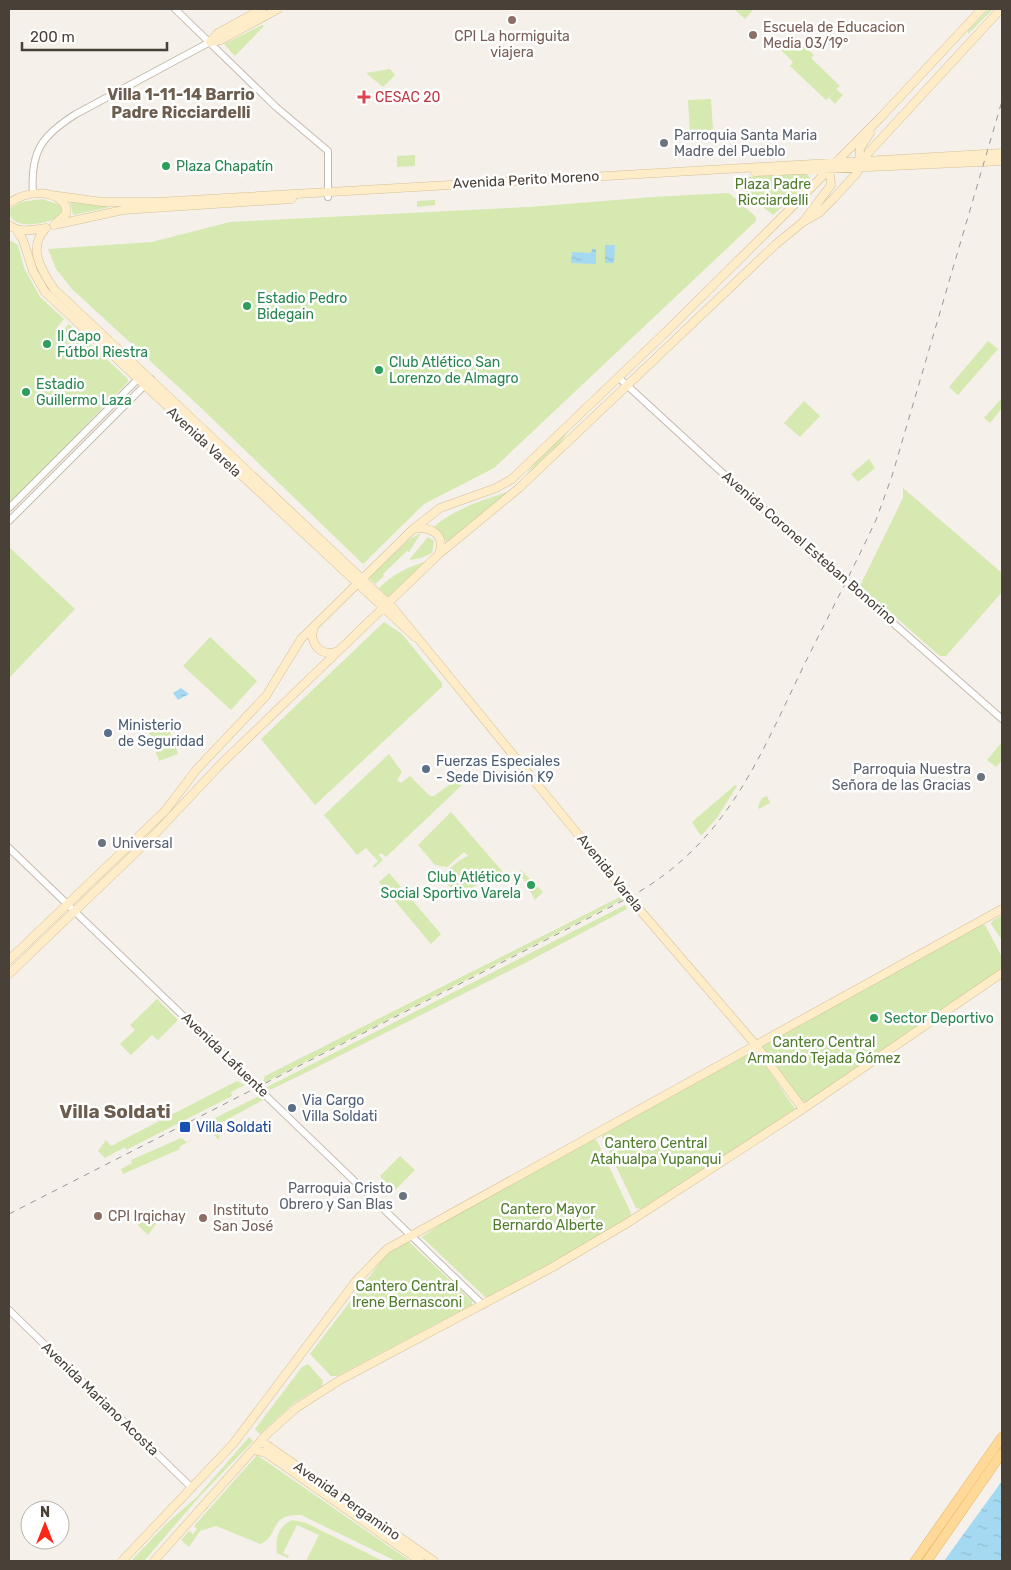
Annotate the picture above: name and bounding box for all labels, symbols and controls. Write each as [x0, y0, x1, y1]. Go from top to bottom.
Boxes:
marker: CPI La hormiguita viajera [506, 14, 518, 26]
place label: Escuela de Educacion Media 03/19° [763, 19, 905, 52]
scale bar [22, 20, 168, 52]
text: 200 m [30, 28, 75, 46]
place label: CPI La hormiguita viajera [454, 28, 570, 61]
marker: Escuela de Educacion Media 03/19° [747, 29, 759, 41]
district label: Villa 1-11-14 Barrio Padre Ricciardelli [107, 85, 255, 122]
place label: CESAC 20 [375, 89, 441, 106]
marker: CESAC 20 [357, 90, 371, 104]
place label: Parroquia Santa Maria Madre del Pueblo [674, 127, 817, 160]
marker: Parroquia Santa Maria Madre del Pueblo [658, 137, 670, 149]
place label: Plaza Chapatín [176, 158, 273, 175]
marker: Plaza Chapatín [160, 160, 172, 172]
street label: Avenida Perito Moreno [452, 168, 600, 192]
park label: Plaza Padre Ricciardelli [735, 176, 811, 209]
place label: Estadio Pedro Bidegain [257, 290, 347, 323]
marker: Estadio Pedro Bidegain [241, 300, 253, 312]
place label: Il Capo Fútbol Riestra [57, 328, 148, 361]
marker: Il Capo Fútbol Riestra [41, 338, 53, 350]
place label: Club Atlético San Lorenzo de Almagro [389, 354, 519, 387]
marker: Club Atlético San Lorenzo de Almagro [373, 364, 385, 376]
place label: Estadio Guillermo Laza [36, 376, 132, 409]
marker: Estadio Guillermo Laza [20, 386, 32, 398]
street label: Avenida Varela [163, 403, 245, 481]
street label: Avenida Coronel Esteban Bonorino [718, 468, 900, 628]
place label: Ministerio de Seguridad [118, 717, 204, 750]
marker: Ministerio de Seguridad [102, 727, 114, 739]
place label: Fuerzas Especiales - Sede División K9 [436, 753, 560, 786]
place label: Parroquia Nuestra Señora de las Gracias [832, 761, 971, 794]
marker: Fuerzas Especiales - Sede División K9 [420, 763, 432, 775]
marker: Parroquia Nuestra Señora de las Gracias [975, 771, 987, 783]
street label: Avenida Varela [573, 831, 647, 915]
place label: Universal [112, 835, 173, 852]
marker: Universal [96, 837, 108, 849]
place label: Club Atlético y Social Sportivo Varela [380, 869, 521, 902]
marker: Club Atlético y Social Sportivo Varela [525, 879, 537, 891]
street label: Avenida Lafuente [178, 1009, 272, 1101]
place label: Sector Deportivo [884, 1010, 994, 1027]
marker: Sector Deportivo [868, 1012, 880, 1024]
park label: Cantero Central Armando Tejada Gómez [747, 1034, 901, 1067]
place label: Via Cargo Villa Soldati [302, 1092, 377, 1125]
district label: Villa Soldati [59, 1100, 171, 1123]
marker: Via Cargo Villa Soldati [286, 1102, 298, 1114]
place label: Villa Soldati [196, 1119, 271, 1136]
marker: Villa Soldati [178, 1120, 192, 1134]
park label: Cantero Central Atahualpa Yupanqui [591, 1135, 721, 1168]
place label: Parroquia Cristo Obrero y San Blas [279, 1180, 393, 1213]
marker: Parroquia Cristo Obrero y San Blas [397, 1190, 409, 1202]
park label: Cantero Mayor Bernardo Alberte [493, 1201, 604, 1234]
place label: Instituto San José [213, 1202, 273, 1235]
place label: CPI Irqichay [108, 1208, 186, 1225]
marker: CPI Irqichay [92, 1210, 104, 1222]
marker: Instituto San José [197, 1212, 209, 1224]
park label: Cantero Central Irene Bernasconi [352, 1278, 462, 1311]
street label: Avenida Mariano Acosta [38, 1339, 162, 1459]
street label: Avenida Pergamino [291, 1458, 403, 1544]
north arrow [20, 1500, 70, 1550]
text: N [40, 1504, 50, 1521]

